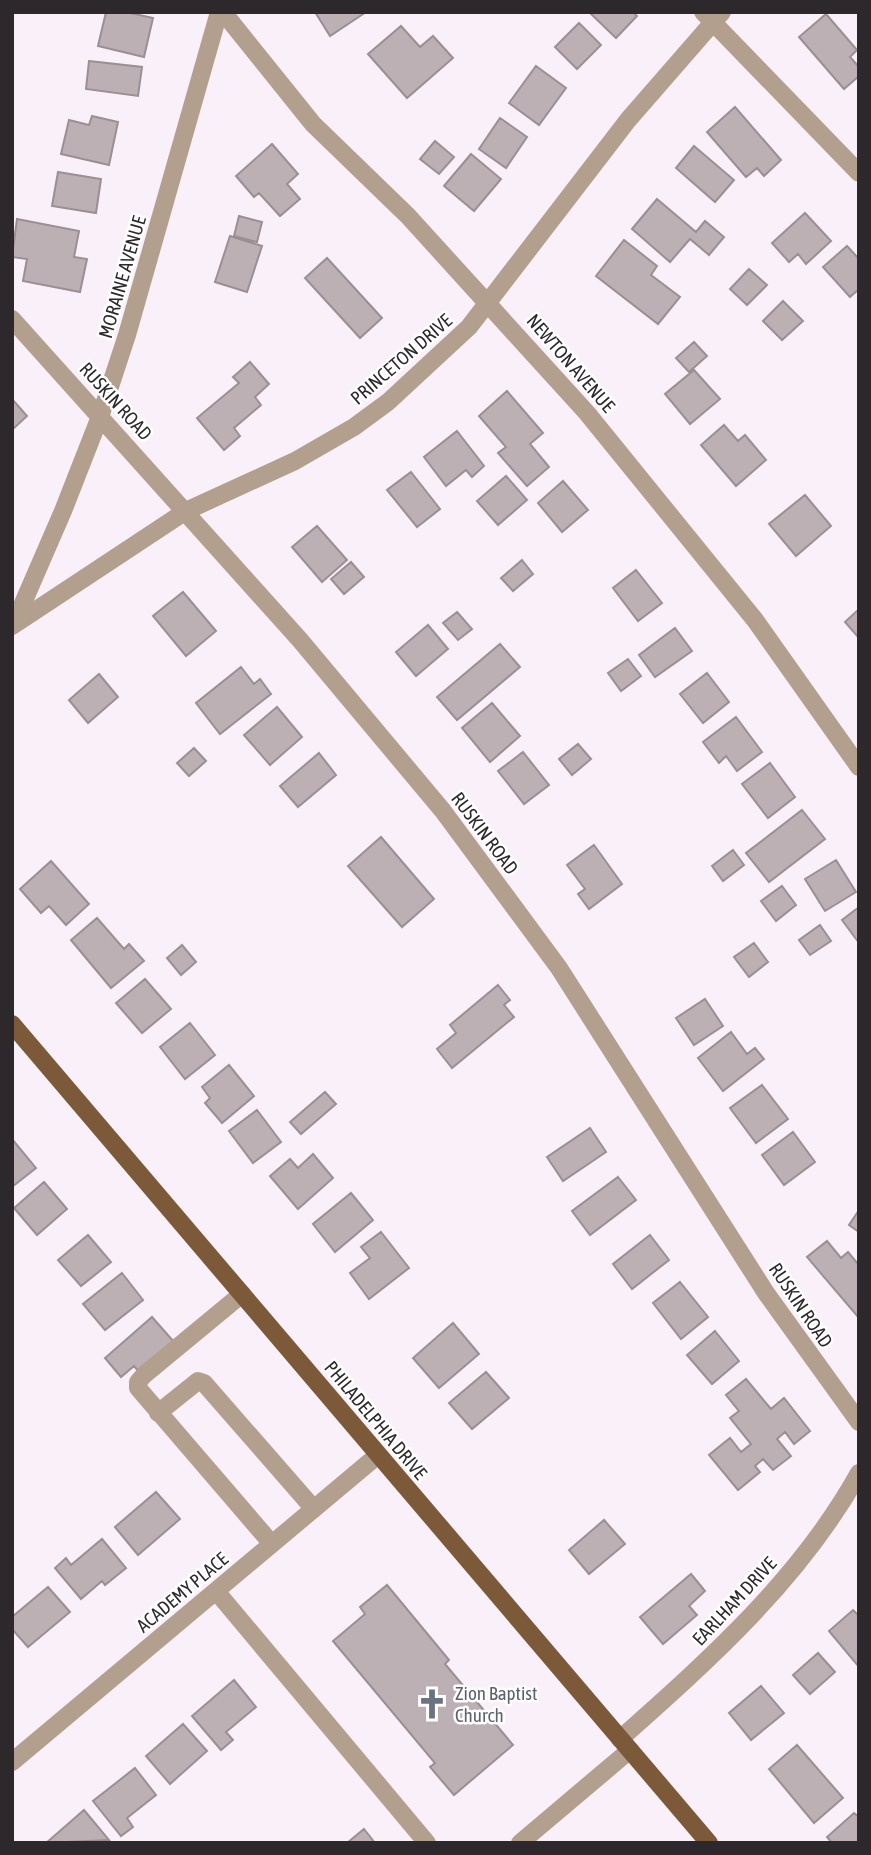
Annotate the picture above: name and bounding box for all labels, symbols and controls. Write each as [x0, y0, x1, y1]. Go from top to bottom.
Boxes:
street label: MORAINE AVENUE [94, 213, 150, 341]
street label: PRINCETON DRIVE [346, 309, 456, 409]
street label: NEWTON AVENUE [522, 309, 620, 417]
street label: RUSKIN ROAD [75, 358, 157, 444]
street label: RUSKIN ROAD [447, 788, 523, 878]
street label: RUSKIN ROAD [765, 1259, 837, 1351]
street label: PHILADELPHIA DRIVE [320, 1356, 432, 1484]
street label: ACADEMY PLACE [132, 1547, 232, 1637]
street label: EARLHAM DRIVE [688, 1552, 780, 1650]
place label: Zion Baptist Church [455, 1682, 538, 1726]
church icon: Zion Baptist Church [415, 1687, 449, 1721]

